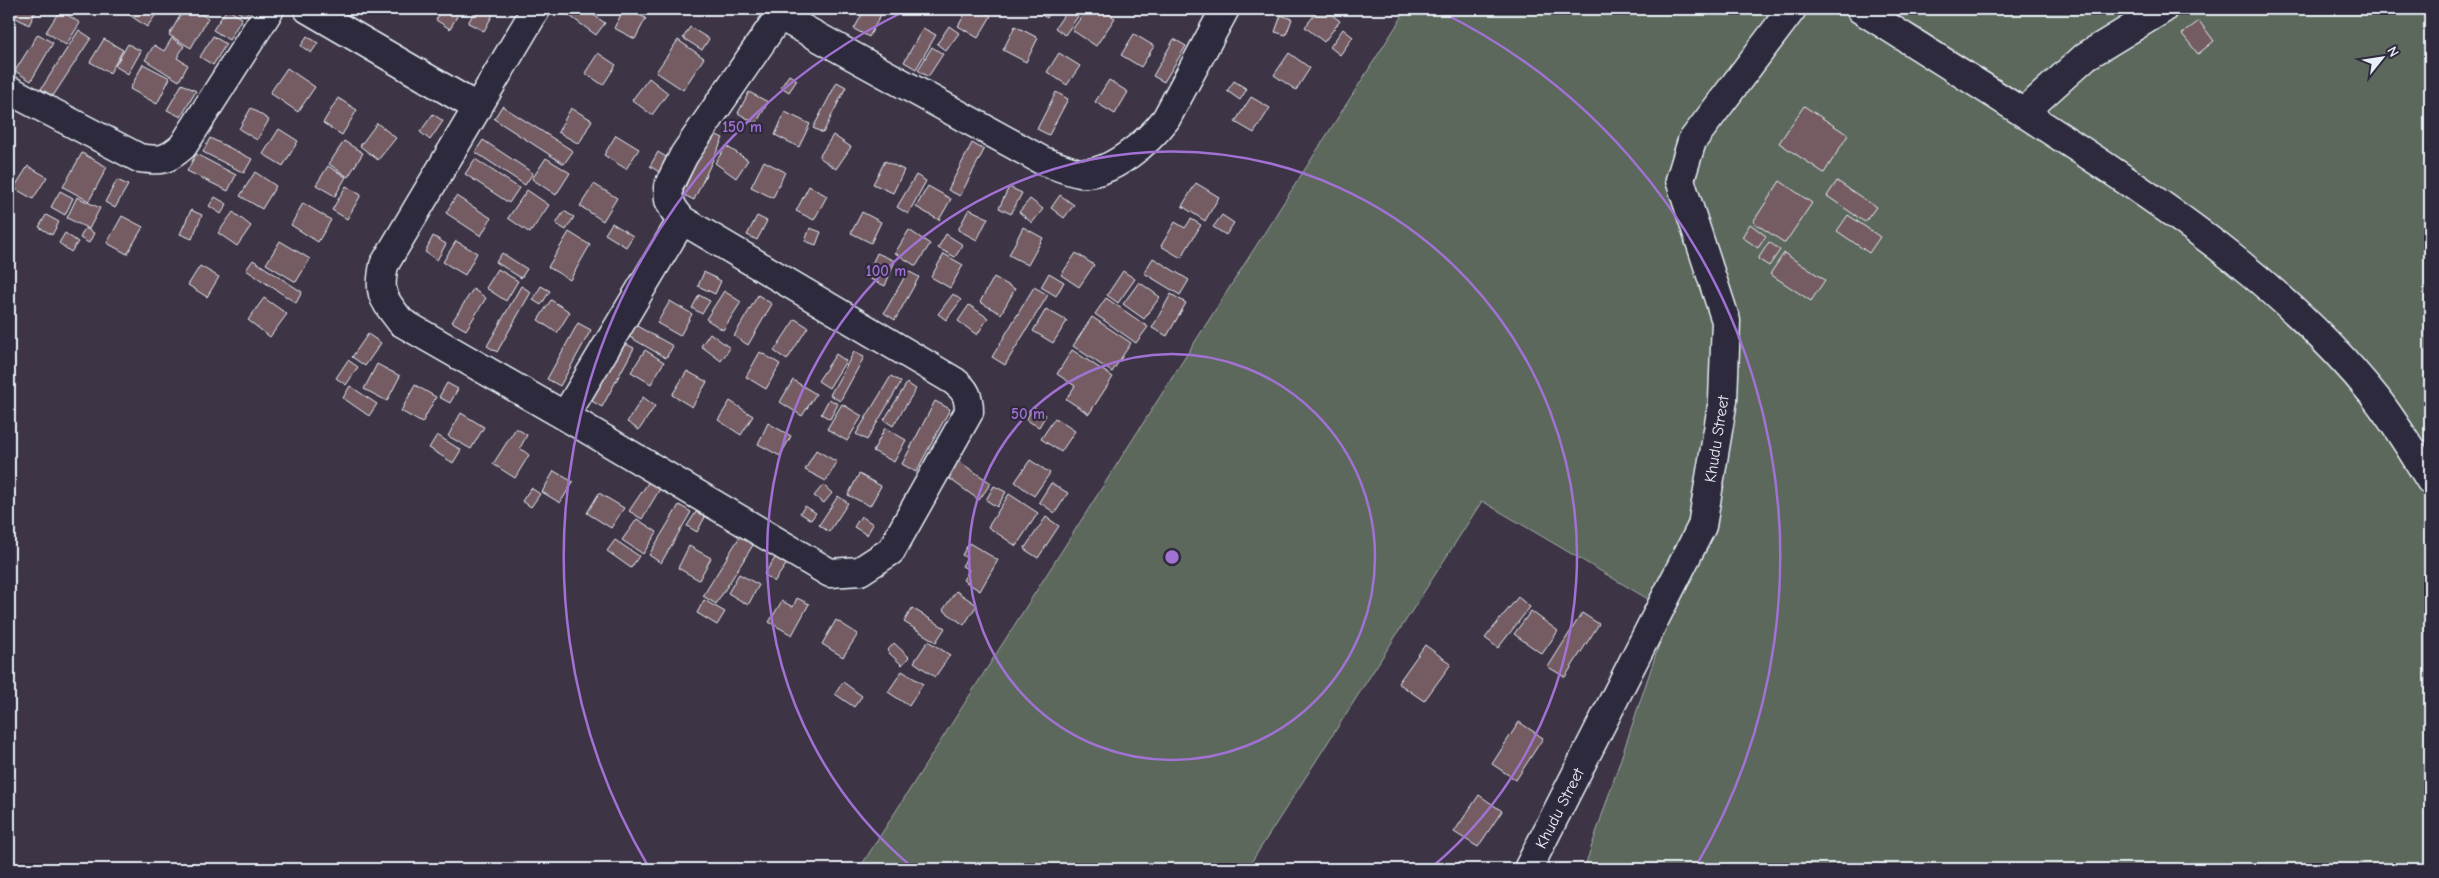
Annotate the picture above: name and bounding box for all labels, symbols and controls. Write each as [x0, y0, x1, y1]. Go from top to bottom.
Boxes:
north arrow [2356, 32, 2406, 82]
text: N [2383, 44, 2402, 60]
text: 150 m [722, 118, 762, 136]
text: 100 m [866, 262, 906, 280]
street label: Khudu Street [1701, 394, 1733, 484]
text: 50 m [1011, 405, 1045, 423]
centre of rings [1163, 548, 1181, 566]
street label: Khudu Street [1532, 765, 1588, 852]

